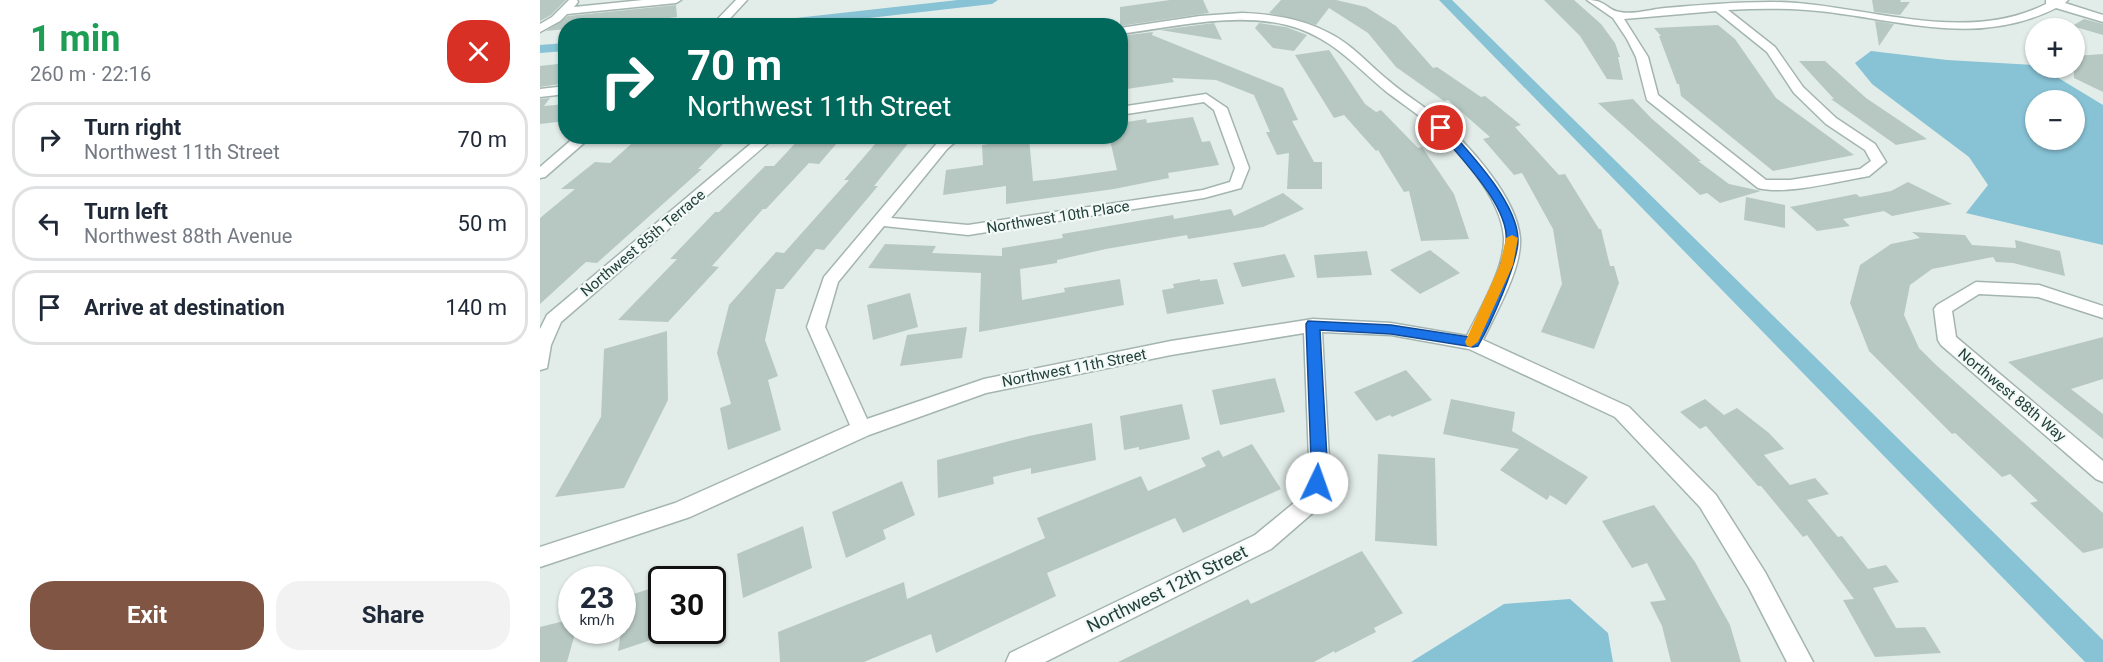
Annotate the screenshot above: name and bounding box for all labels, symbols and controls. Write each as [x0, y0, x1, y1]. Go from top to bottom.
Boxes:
text: 1 min [30, 18, 121, 60]
map controls [2025, 18, 2085, 150]
button: + [2025, 18, 2085, 78]
button: close [447, 20, 510, 83]
text: 70 m [687, 41, 782, 90]
icon: right [588, 42, 666, 120]
text: 260 m · 22:16 [30, 62, 151, 86]
button: − [2025, 90, 2085, 150]
text: Northwest 11th Street [687, 91, 951, 123]
pin [1415, 102, 1466, 153]
icon: arrive [1424, 111, 1457, 144]
text: Turn right [84, 115, 181, 140]
icon: right [33, 123, 66, 156]
text: 70 m [458, 127, 507, 152]
text: Northwest 11th Street [84, 140, 280, 164]
street label: Northwest 85th Terrace [577, 186, 709, 300]
street label: Northwest 10th Place [985, 197, 1131, 237]
text: Turn left [84, 199, 168, 224]
icon: left [33, 207, 66, 240]
text: 50 m [458, 211, 507, 236]
text: Northwest 88th Avenue [84, 224, 292, 248]
icon: arrive [33, 291, 66, 324]
text: Arrive at destination [84, 295, 285, 320]
text: 140 m [445, 295, 507, 320]
street label: Northwest 11th Street [1000, 345, 1148, 391]
street label: Northwest 88th Way [1954, 345, 2070, 445]
position arrow [1285, 451, 1349, 515]
street label: Northwest 12th Street [1083, 540, 1251, 637]
speed limit sign: 30 [648, 566, 726, 644]
text: 23 [580, 580, 614, 615]
button: Exit [30, 581, 264, 650]
button: Share [276, 581, 510, 650]
text: km/h [579, 611, 615, 629]

